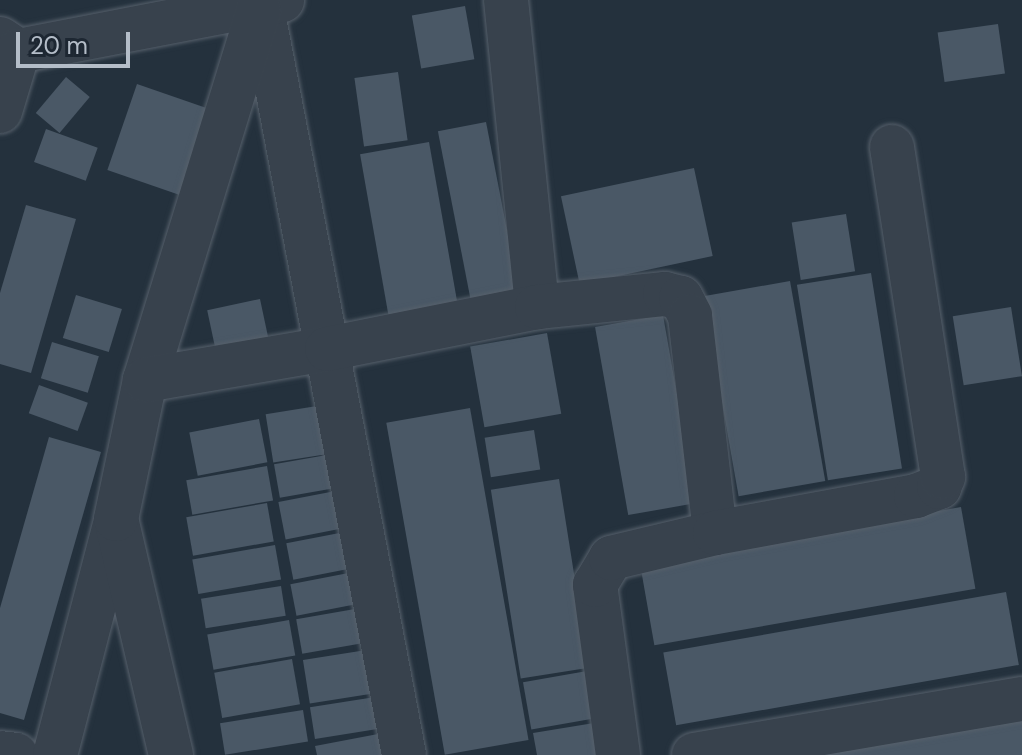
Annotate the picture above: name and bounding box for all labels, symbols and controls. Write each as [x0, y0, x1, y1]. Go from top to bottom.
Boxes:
scale bar [20, 16, 134, 66]
text: 20 m [30, 30, 88, 61]

